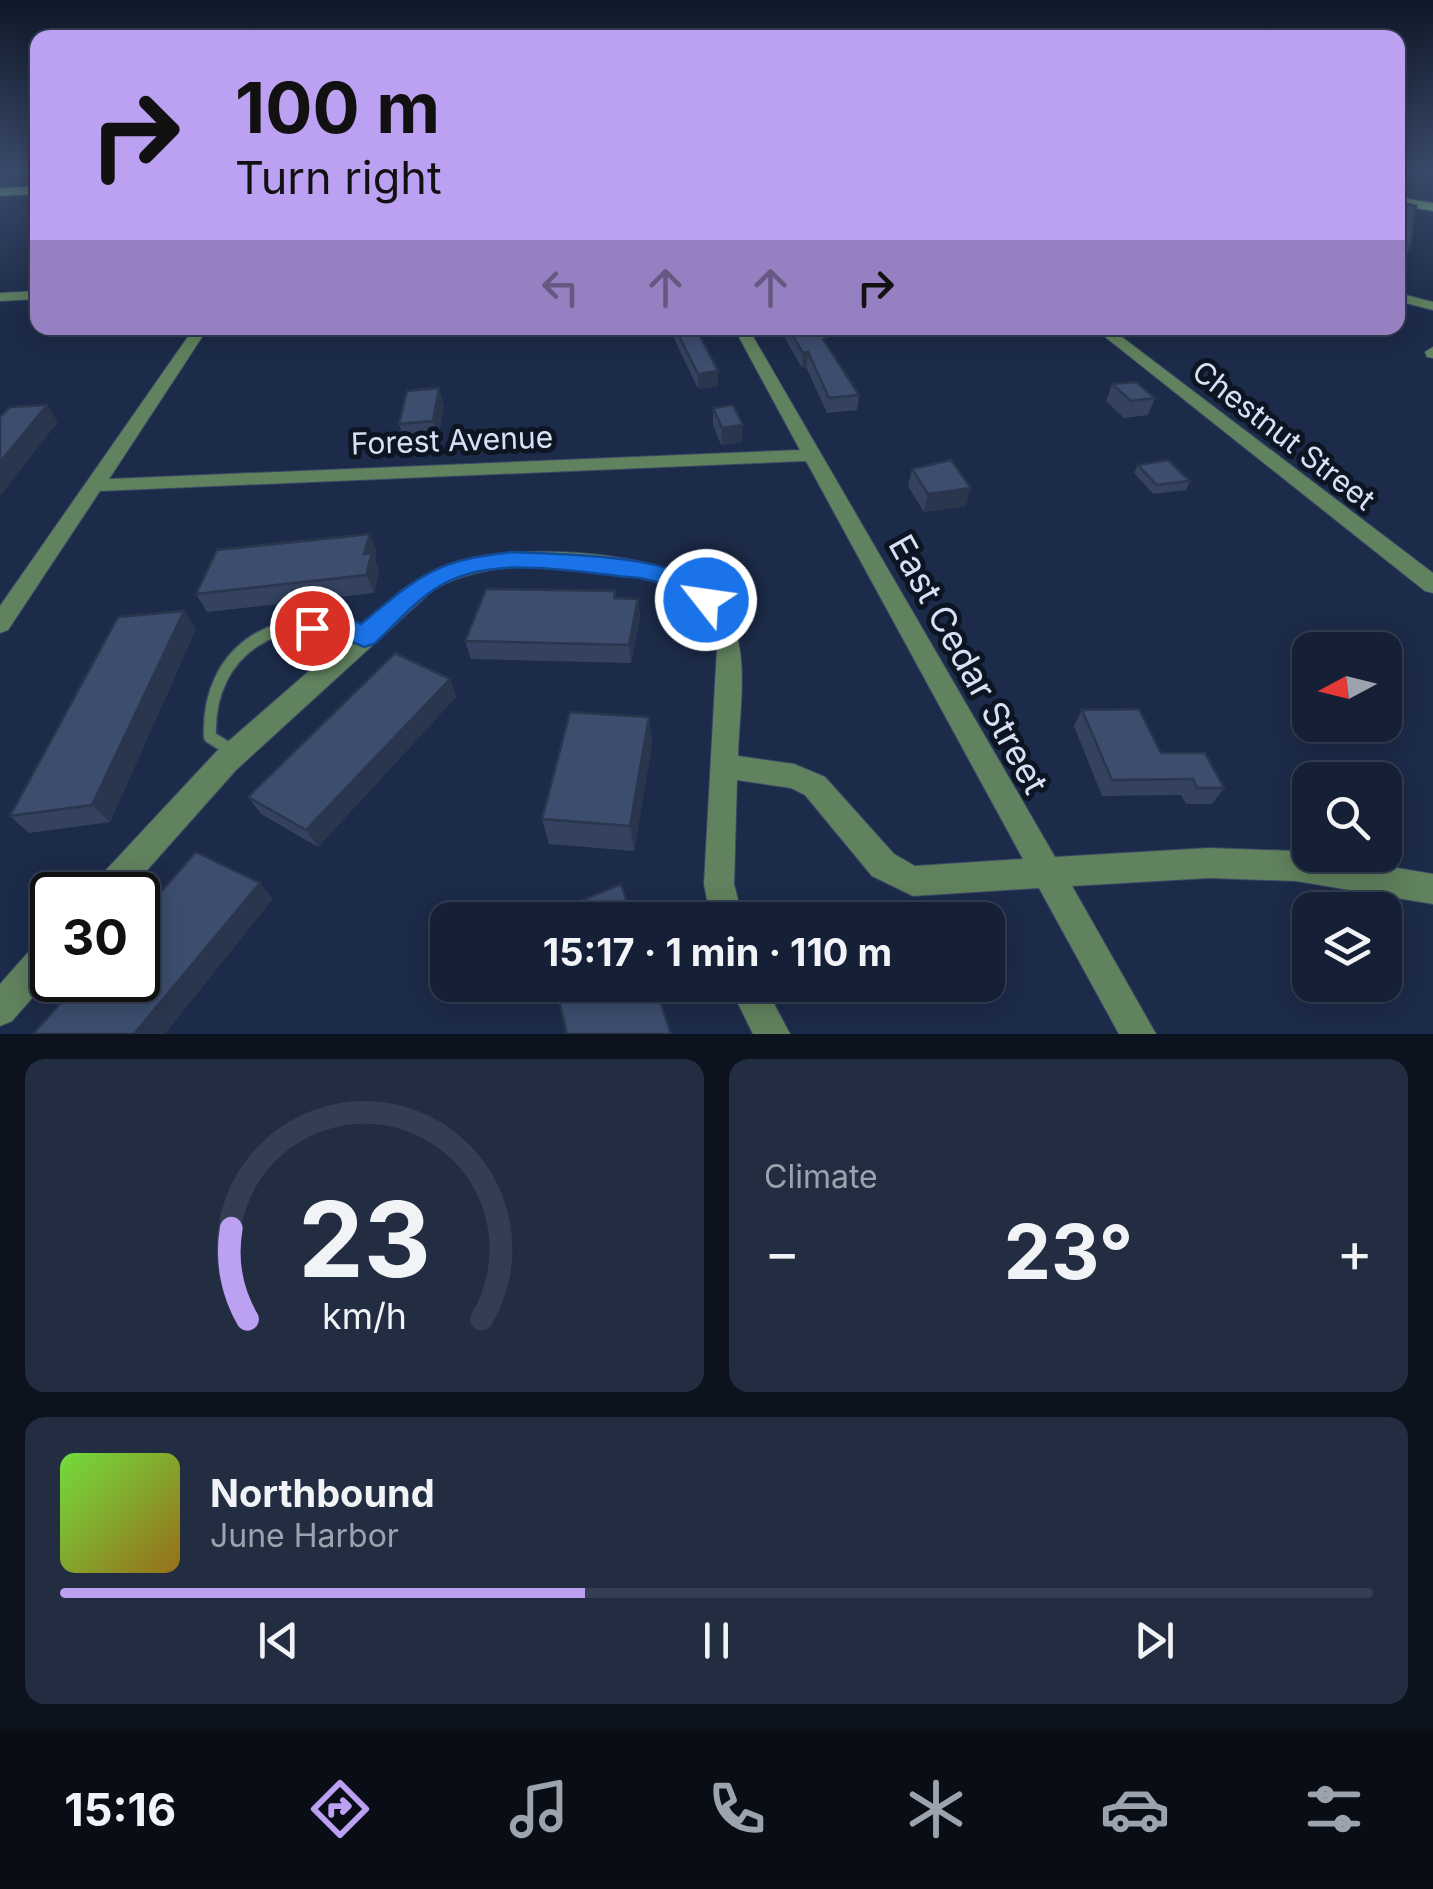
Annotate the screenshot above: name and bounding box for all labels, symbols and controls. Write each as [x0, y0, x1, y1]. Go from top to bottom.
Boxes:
text: 100 m [235, 65, 440, 150]
icon: right [70, 70, 200, 200]
text: Turn right [235, 150, 442, 205]
icon: left [533, 260, 588, 315]
icon: ahead [638, 260, 693, 315]
icon: ahead [743, 260, 798, 315]
icon: right [848, 260, 903, 315]
street label: Chestnut Street [1186, 353, 1382, 517]
street label: Forest Avenue [350, 418, 554, 462]
street label: East Cedar Street [881, 527, 1057, 801]
position arrow [654, 548, 758, 652]
pin [270, 586, 355, 671]
icon: arrive [285, 601, 340, 656]
north arrow [1292, 632, 1402, 742]
map controls [1292, 632, 1402, 1002]
button: search [1292, 762, 1402, 872]
speed limit sign: 30 [30, 872, 160, 1002]
button: layers [1292, 892, 1402, 1002]
text: 15:17 · 1 min · 110 m [543, 929, 892, 975]
text: Climate [764, 1157, 878, 1196]
text: 23 [298, 1176, 431, 1302]
text: 23° [1004, 1206, 1133, 1297]
text: − [764, 1219, 800, 1285]
text: + [1337, 1219, 1373, 1285]
text: km/h [322, 1294, 407, 1338]
text: Northbound [210, 1470, 435, 1516]
text: June Harbor [210, 1516, 399, 1555]
icon: previous [251, 1613, 306, 1668]
icon: pause [689, 1613, 744, 1668]
icon: next [1127, 1613, 1182, 1668]
icon: directions [305, 1774, 375, 1844]
icon: music [504, 1774, 574, 1844]
icon: phone [702, 1774, 772, 1844]
icon: climate [901, 1774, 971, 1844]
icon: car [1100, 1774, 1170, 1844]
icon: filters [1299, 1774, 1369, 1844]
text: 15:16 [64, 1782, 176, 1837]

